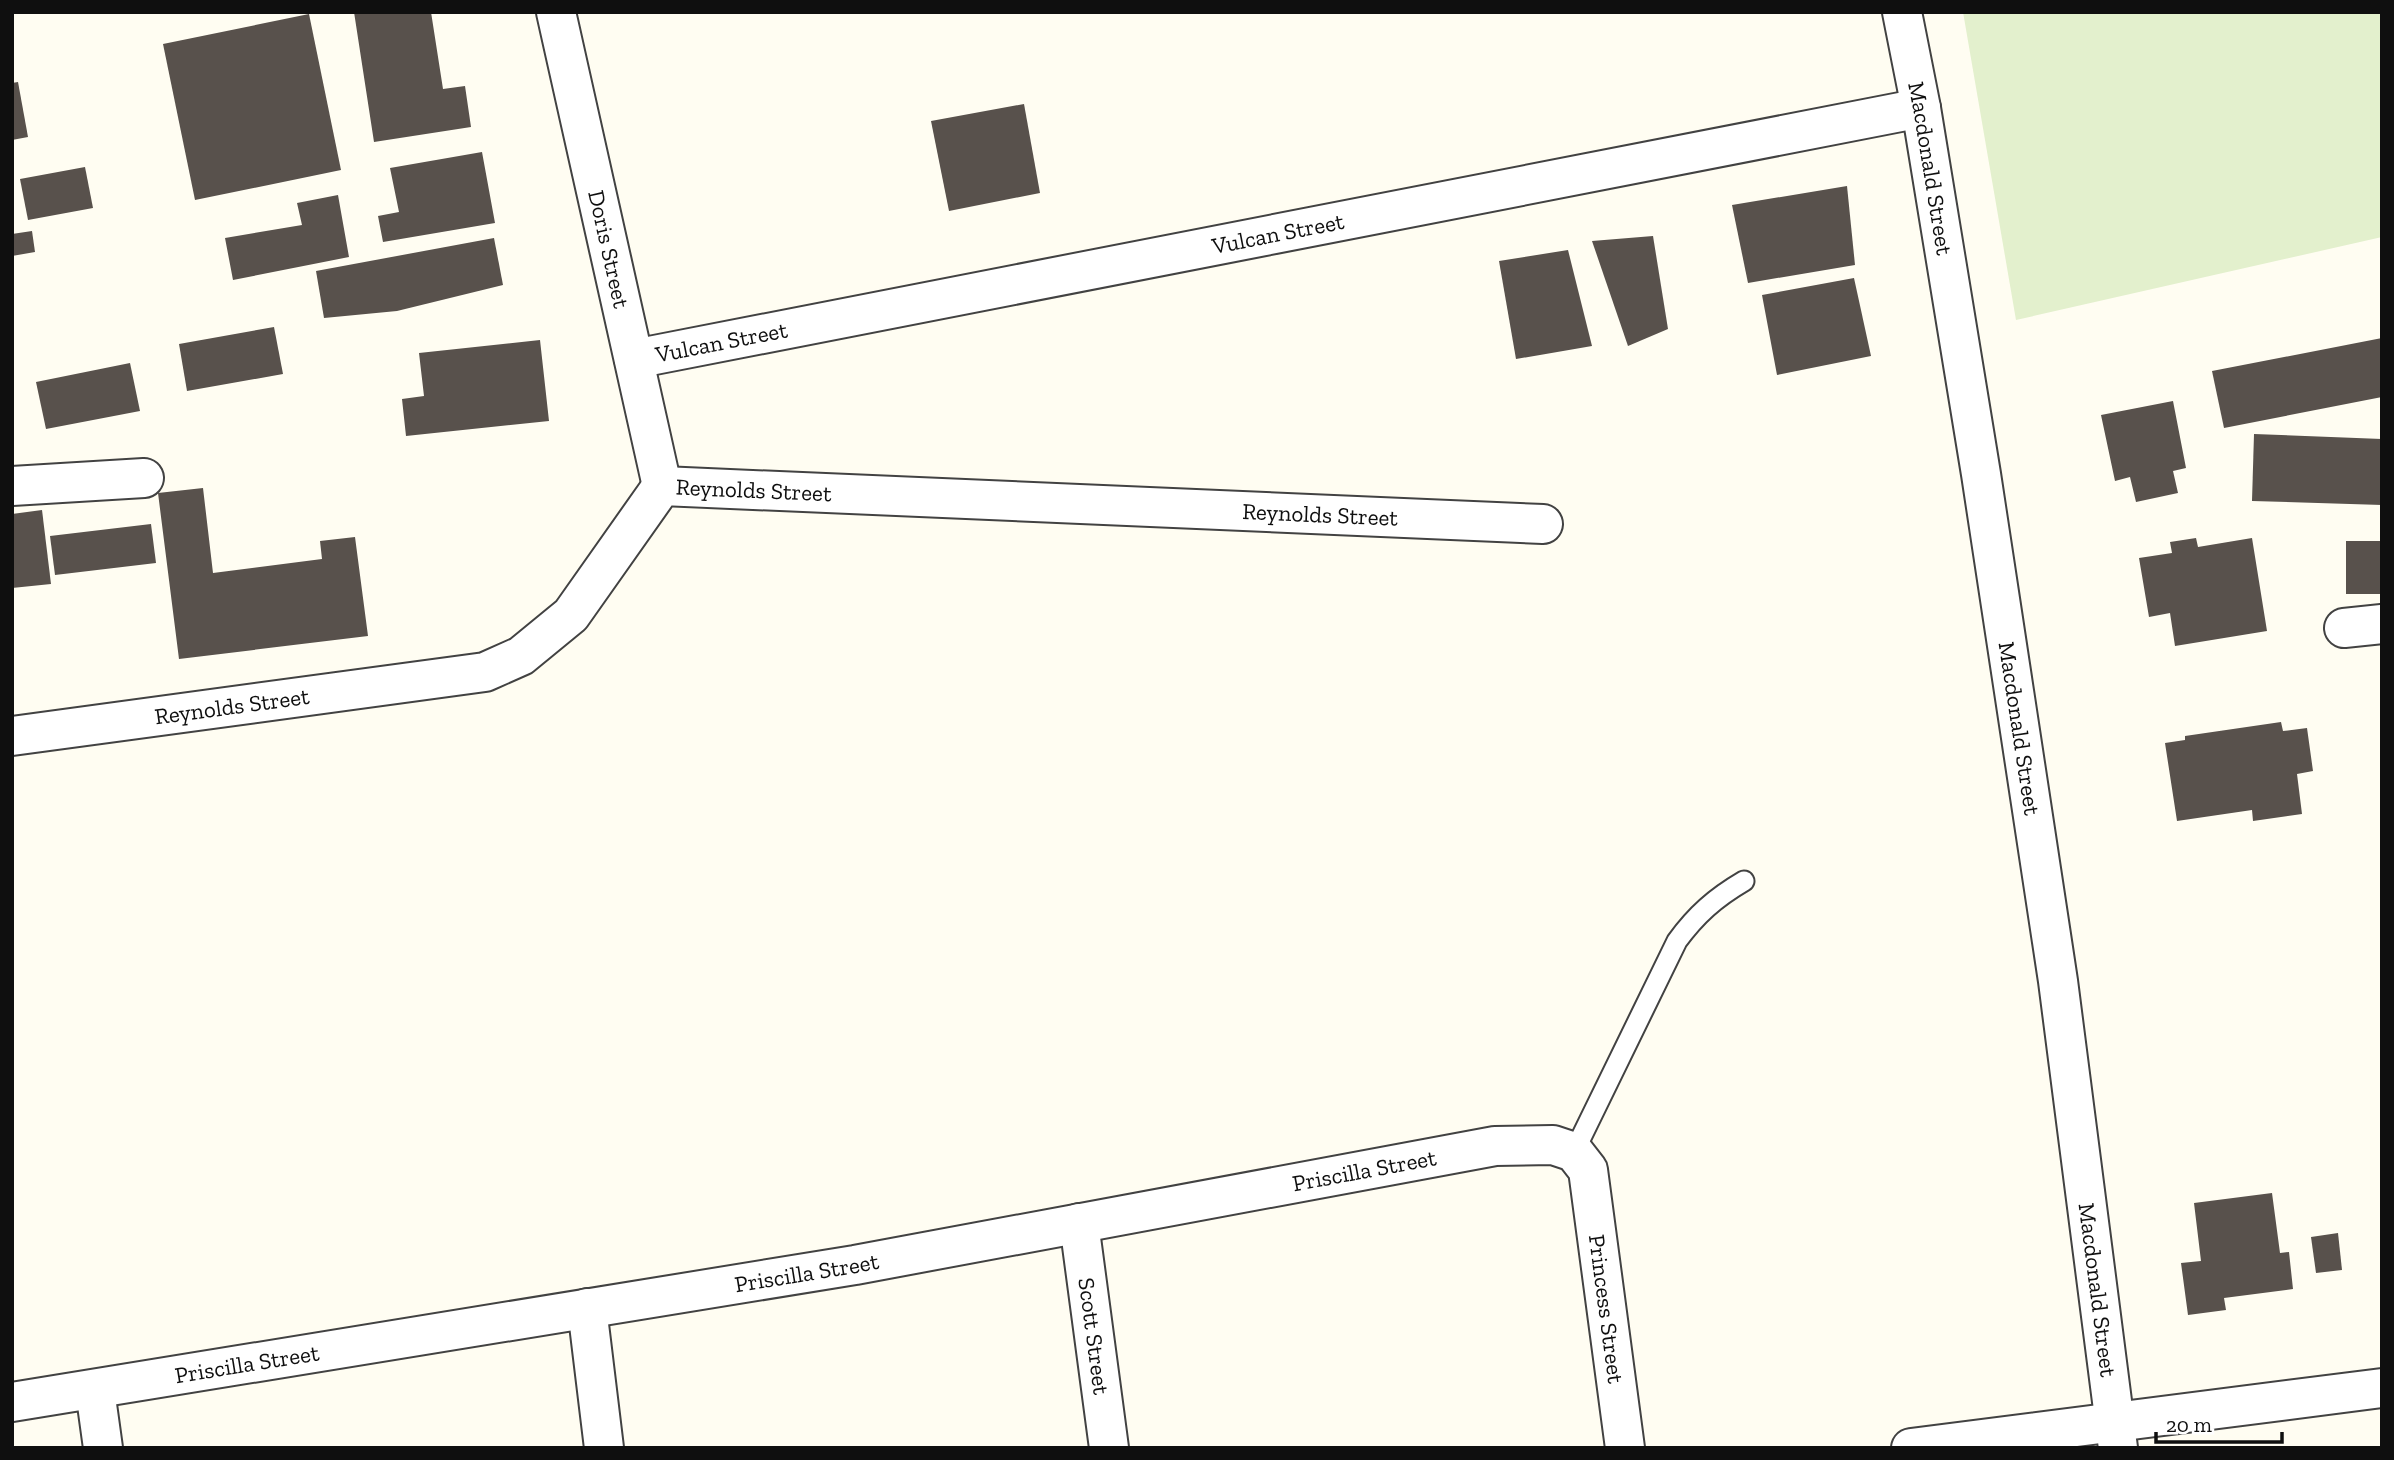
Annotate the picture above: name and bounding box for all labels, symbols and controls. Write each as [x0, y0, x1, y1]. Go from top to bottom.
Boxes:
street label: Macdonald Street [1902, 79, 1959, 257]
street label: Doris Street [582, 187, 636, 311]
street label: Vulcan Street [1208, 207, 1347, 260]
street label: Vulcan Street [652, 315, 790, 369]
street label: Reynolds Street [675, 473, 833, 507]
street label: Reynolds Street [1242, 497, 1399, 532]
street label: Macdonald Street [1993, 640, 2047, 818]
street label: Reynolds Street [153, 682, 312, 731]
street label: Priscilla Street [1290, 1143, 1439, 1197]
street label: Macdonald Street [2073, 1201, 2123, 1379]
street label: Princess Street [1583, 1233, 1630, 1385]
street label: Priscilla Street [732, 1247, 881, 1298]
street label: Scott Street [1072, 1276, 1116, 1397]
street label: Priscilla Street [173, 1338, 322, 1389]
scale bar [2156, 1400, 2282, 1444]
text: 20 m [2166, 1412, 2212, 1437]

